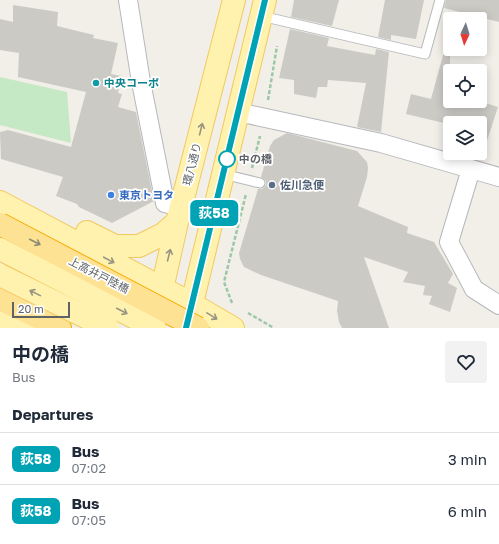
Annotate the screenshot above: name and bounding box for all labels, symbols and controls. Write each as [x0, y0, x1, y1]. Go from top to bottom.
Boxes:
north arrow [443, 12, 487, 56]
map controls [443, 12, 487, 160]
button: locate [443, 64, 487, 108]
place label: 中央コーポ [104, 76, 159, 89]
marker: 中央コーポ [91, 78, 101, 88]
button: layers [443, 116, 487, 160]
one-way arrow [198, 123, 206, 136]
street label: 環八通り [180, 141, 203, 187]
marker: 中の橋 [218, 150, 236, 168]
place label: 中の橋 [239, 152, 272, 165]
place label: 佐川急便 [280, 178, 325, 191]
marker: 佐川急便 [267, 180, 277, 190]
place label: 東京トヨタ [119, 188, 174, 201]
marker: 東京トヨタ [106, 190, 116, 200]
line badge: 荻58 [191, 200, 237, 226]
text: 荻58 [198, 204, 230, 221]
one-way arrow [28, 239, 40, 246]
one-way arrow [166, 248, 174, 261]
street label: 上高井戸陸橋 [67, 254, 132, 295]
one-way arrow [102, 256, 114, 264]
one-way arrow [30, 288, 42, 296]
scale bar [12, 300, 70, 319]
text: 20 m [18, 302, 44, 315]
one-way arrow [116, 308, 128, 315]
one-way arrow [206, 312, 217, 320]
button: heart [445, 341, 487, 383]
text: 中の橋 [12, 342, 69, 365]
text: Bus [12, 369, 35, 385]
text: Departures [12, 405, 93, 423]
text: Bus [72, 442, 99, 460]
text: 荻58 [20, 450, 52, 467]
text: 3 min [448, 450, 487, 468]
text: 07:02 [72, 460, 106, 476]
text: Bus [72, 494, 99, 512]
text: 荻58 [20, 502, 52, 519]
text: 6 min [448, 502, 487, 520]
text: 07:05 [72, 512, 106, 528]

